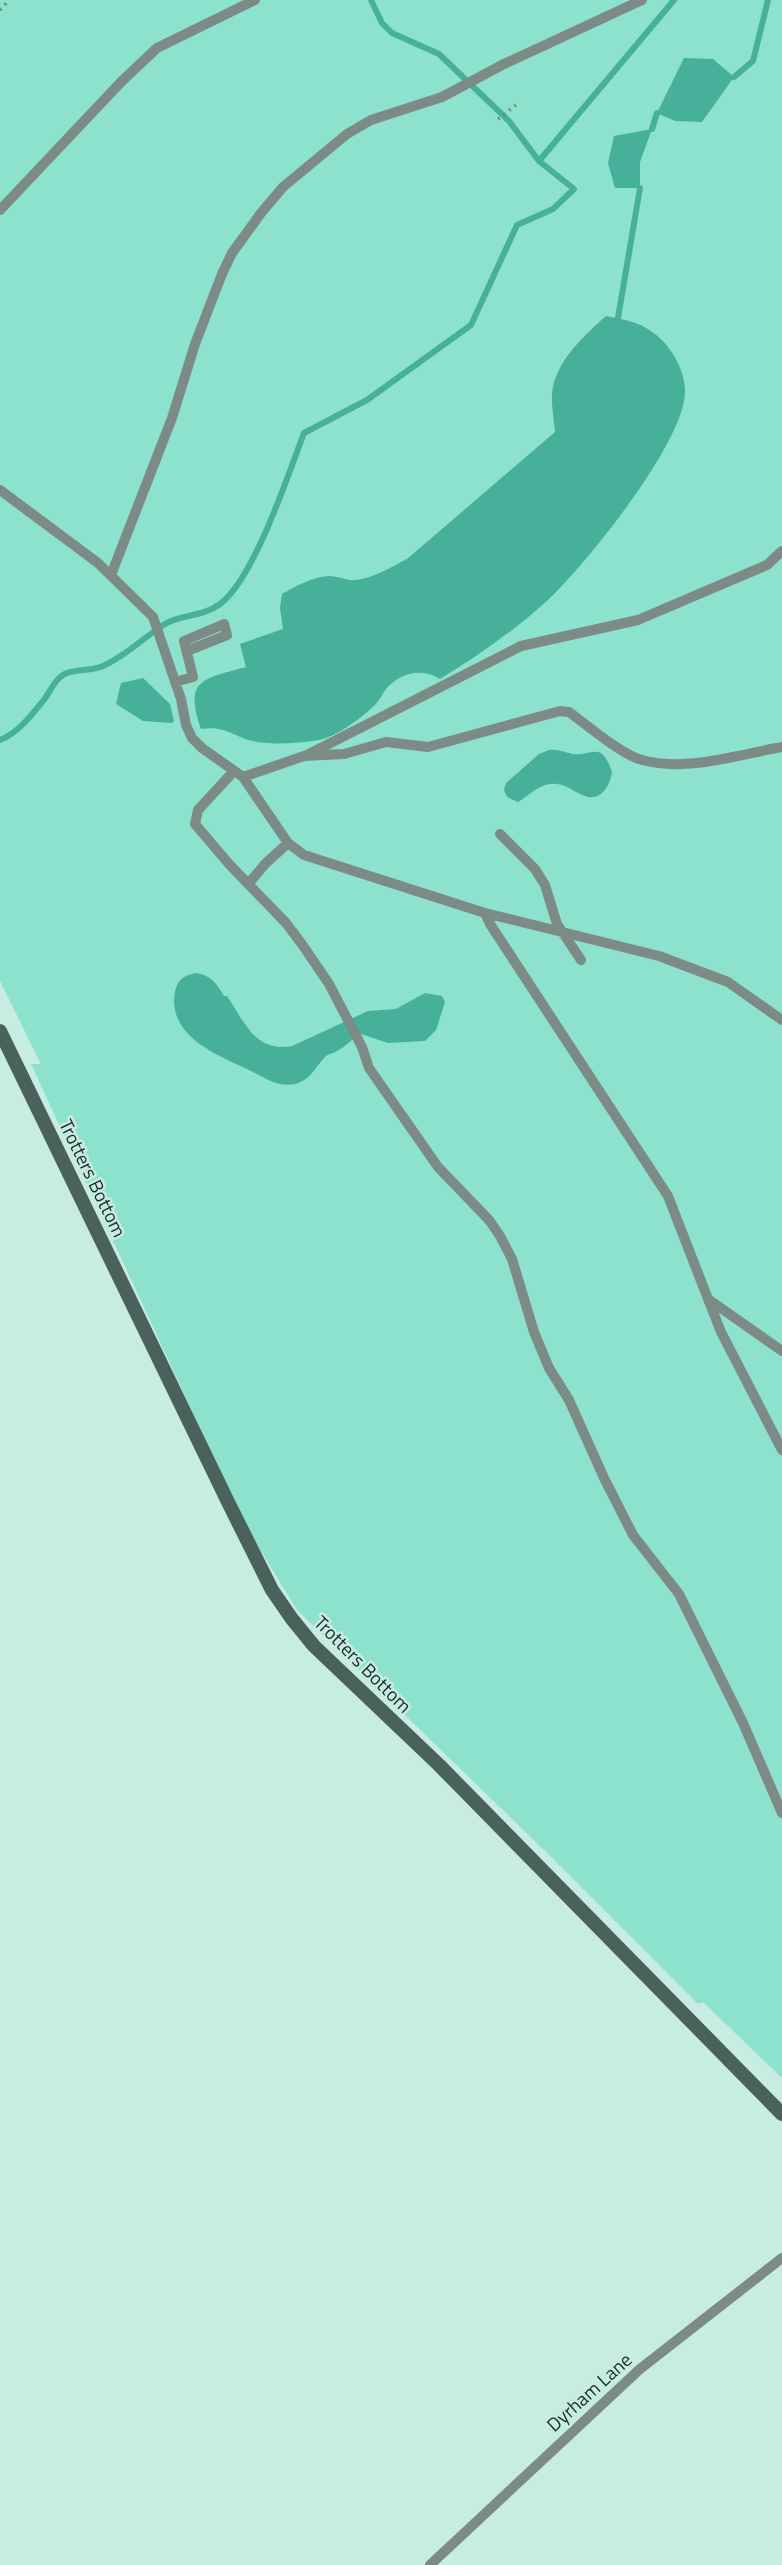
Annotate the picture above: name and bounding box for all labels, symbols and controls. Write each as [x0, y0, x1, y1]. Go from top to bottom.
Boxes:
street label: Trotters Bottom [52, 1114, 135, 1242]
street label: Trotters Bottom [308, 1608, 419, 1719]
street label: Dyrham Lane [539, 2345, 638, 2438]

